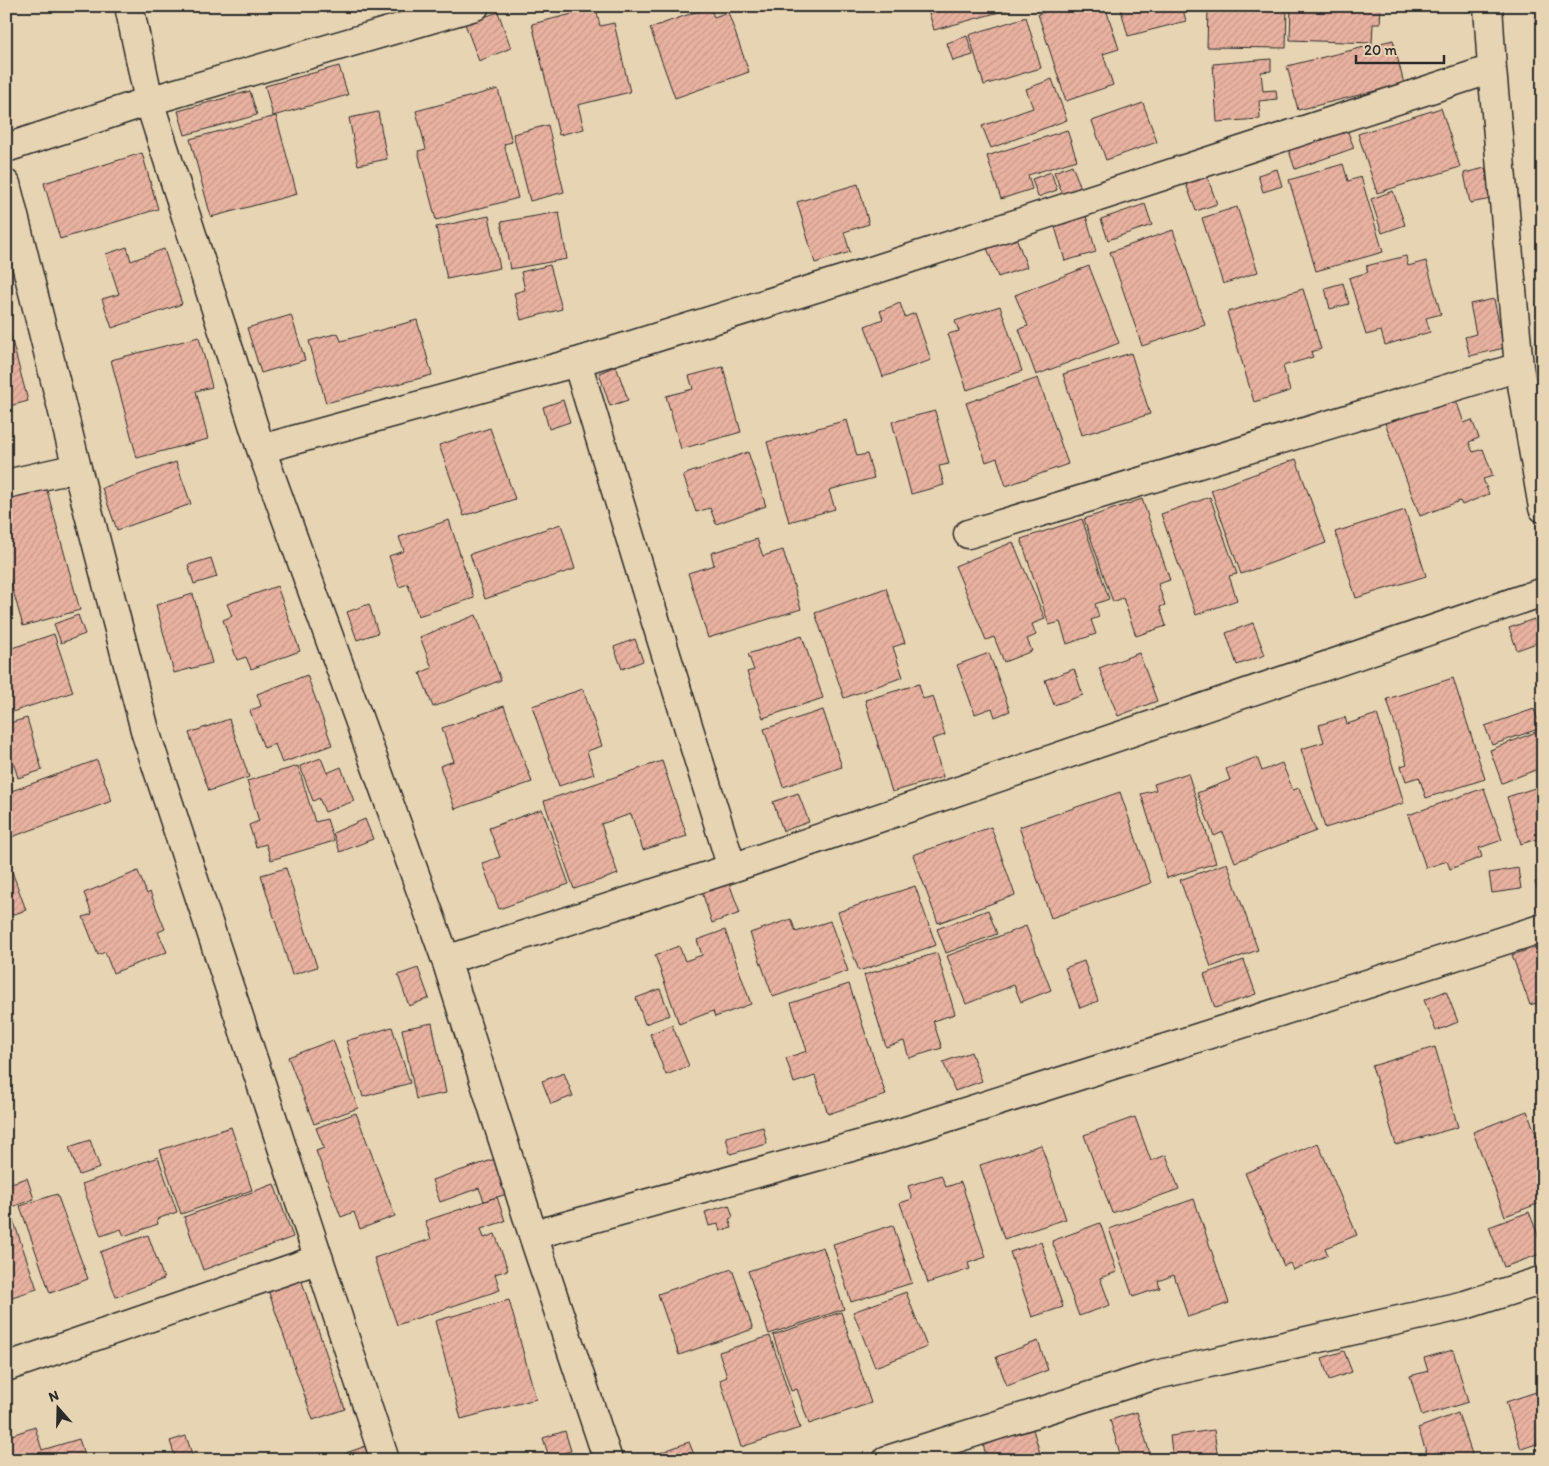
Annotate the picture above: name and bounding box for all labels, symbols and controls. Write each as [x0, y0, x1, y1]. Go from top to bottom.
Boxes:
scale bar [1356, 32, 1444, 64]
text: 20 m [1364, 41, 1398, 59]
north arrow [32, 1384, 82, 1434]
text: N [46, 1387, 61, 1406]

